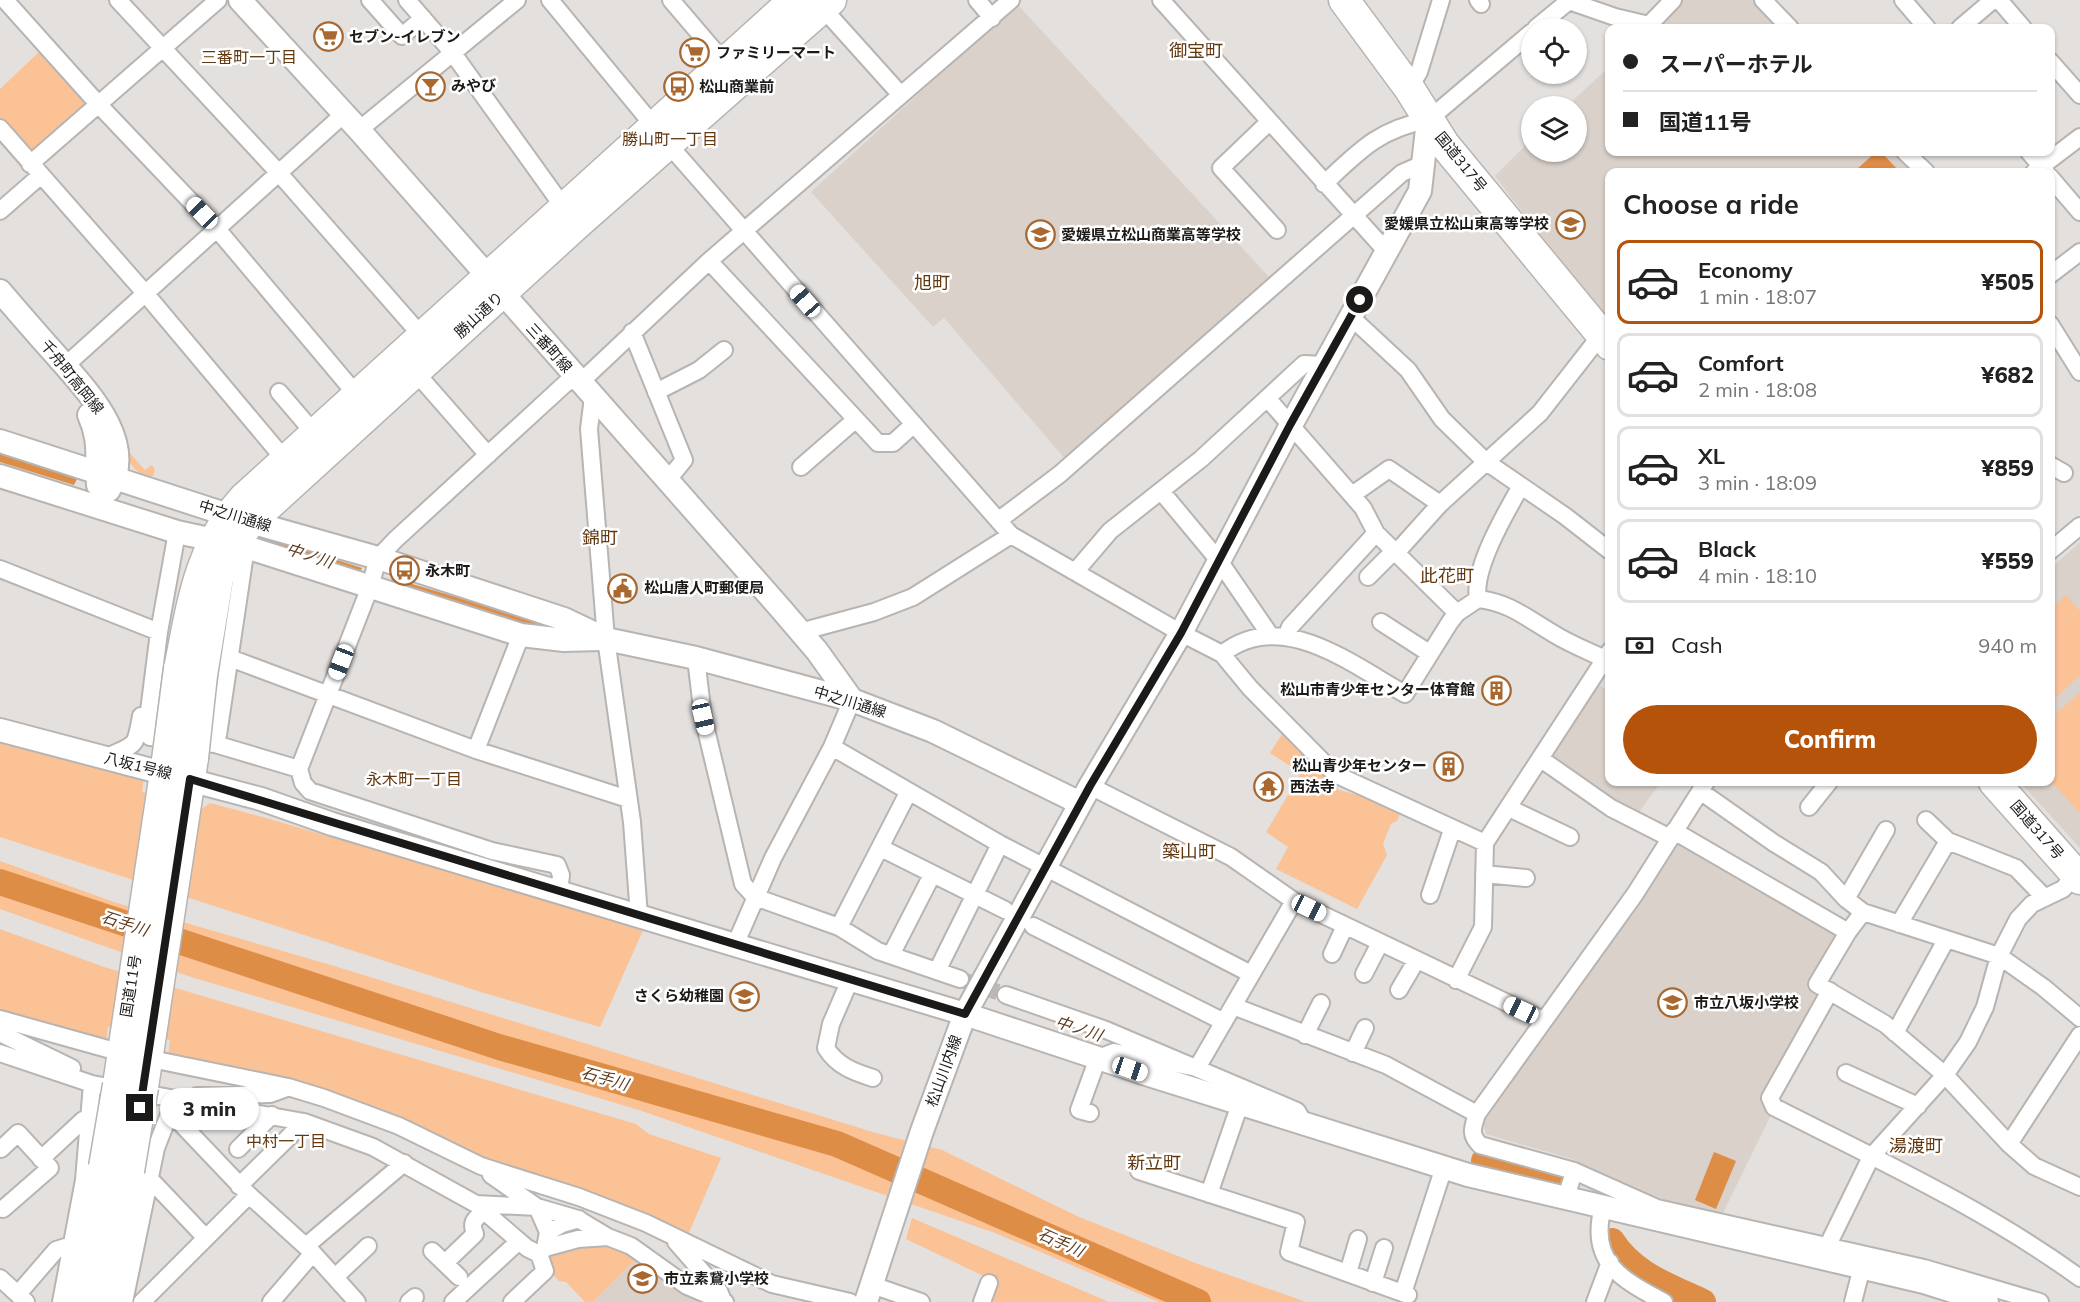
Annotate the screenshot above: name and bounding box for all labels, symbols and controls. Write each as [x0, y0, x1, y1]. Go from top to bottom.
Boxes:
map controls [1521, 18, 1587, 162]
button: locate [1521, 18, 1587, 84]
supermarket icon: セブン-イレブン [312, 21, 344, 53]
place label: セブン-イレブン [349, 27, 461, 46]
supermarket icon: ファミリーマート [679, 37, 711, 69]
district label: 御宝町 [1169, 39, 1223, 62]
place label: ファミリーマート [716, 43, 836, 62]
district label: 三番町一丁目 [201, 47, 297, 67]
text: スーパーホテル [1659, 50, 1813, 78]
bar icon: みやび [414, 70, 446, 102]
bus stop icon: 松山商業前 [662, 71, 694, 103]
place label: みやび [451, 76, 496, 95]
place label: 松山商業前 [699, 77, 774, 96]
button: layers [1521, 96, 1587, 162]
text: 国道11号 [1659, 108, 1751, 136]
street label: 国道317号 [1431, 128, 1491, 196]
district label: 勝山町一丁目 [622, 129, 718, 149]
text: Choose a ride [1623, 187, 1799, 221]
car [183, 194, 221, 232]
school or university icon: 愛媛県立松山東高等学校 [1554, 208, 1586, 240]
place label: 愛媛県立松山東高等学校 [1384, 214, 1549, 233]
school or university icon: 愛媛県立松山商業高等学校 [1024, 219, 1056, 251]
place label: 愛媛県立松山商業高等学校 [1061, 225, 1241, 244]
icon: car [1626, 255, 1680, 309]
text: Economy [1698, 256, 1793, 284]
text: ¥505 [1981, 268, 2034, 296]
district label: 旭町 [914, 271, 950, 294]
car [786, 282, 824, 320]
text: 1 min · 18:07 [1698, 284, 1817, 309]
route start [1346, 286, 1373, 313]
street label: 勝山通り [450, 287, 507, 342]
street label: 三番町線 [522, 319, 577, 376]
street label: 千舟町高岡線 [37, 336, 108, 418]
icon: car [1626, 348, 1680, 402]
text: Comfort [1698, 349, 1784, 377]
text: ¥682 [1981, 361, 2034, 389]
text: 2 min · 18:08 [1698, 377, 1817, 402]
icon: car [1626, 441, 1680, 495]
text: XL [1698, 442, 1725, 470]
text: ¥859 [1981, 454, 2034, 482]
text: 3 min · 18:09 [1698, 470, 1817, 495]
street label: 中之川通線 [196, 495, 274, 536]
district label: 錦町 [582, 526, 618, 549]
icon: car [1626, 534, 1680, 588]
text: Black [1698, 535, 1756, 563]
water label: 中ノ川 [284, 538, 338, 573]
text: ¥559 [1981, 547, 2034, 575]
bus stop icon: 永木町 [388, 555, 420, 587]
place label: 永木町 [425, 561, 470, 580]
text: 4 min · 18:10 [1698, 563, 1817, 588]
district label: 此花町 [1420, 564, 1474, 587]
public building icon: 松山唐人町郵便局 [607, 572, 639, 604]
place label: 松山唐人町郵便局 [644, 578, 764, 597]
icon: cash [1623, 629, 1656, 662]
text: Cash [1671, 631, 1723, 659]
text: 940 m [1978, 633, 2037, 658]
car [326, 642, 356, 682]
building icon: 松山市青少年センター体育館 [1480, 674, 1512, 706]
place label: 松山市青少年センター体育館 [1280, 680, 1475, 699]
street label: 中之川通線 [811, 681, 889, 722]
car [690, 697, 716, 737]
button: Confirm [1623, 705, 2037, 774]
street label: 八坂1号線 [102, 748, 174, 783]
building icon: 松山青少年センター [1432, 750, 1464, 782]
place label: 松山青少年センター [1292, 756, 1427, 775]
district label: 永木町一丁目 [366, 769, 462, 789]
temple icon: 西法寺 [1253, 771, 1285, 803]
place label: 西法寺 [1290, 777, 1335, 796]
street label: 国道317号 [2007, 796, 2068, 863]
district label: 築山町 [1162, 840, 1216, 863]
car [1289, 892, 1329, 924]
water label: 石手川 [99, 906, 153, 941]
street label: 国道11号 [116, 953, 145, 1019]
school or university icon: さくら幼稚園 [729, 980, 761, 1012]
place label: さくら幼稚園 [634, 986, 724, 1005]
school or university icon: 市立八坂小学校 [1657, 987, 1689, 1019]
place label: 市立八坂小学校 [1694, 993, 1799, 1012]
car [1501, 994, 1541, 1026]
water label: 中ノ川 [1053, 1011, 1107, 1046]
street label: 松山川内線 [922, 1032, 965, 1109]
car [1110, 1055, 1150, 1083]
water label: 石手川 [579, 1062, 633, 1095]
callout: 3 min [161, 1087, 260, 1129]
route end [126, 1094, 153, 1121]
text: 3 min [183, 1096, 236, 1121]
district label: 中村一丁目 [246, 1131, 326, 1151]
district label: 湯渡町 [1889, 1134, 1943, 1157]
district label: 新立町 [1127, 1151, 1181, 1174]
water label: 石手川 [1035, 1223, 1089, 1262]
school or university icon: 市立素鵞小学校 [627, 1263, 659, 1295]
place label: 市立素鵞小学校 [664, 1269, 769, 1288]

